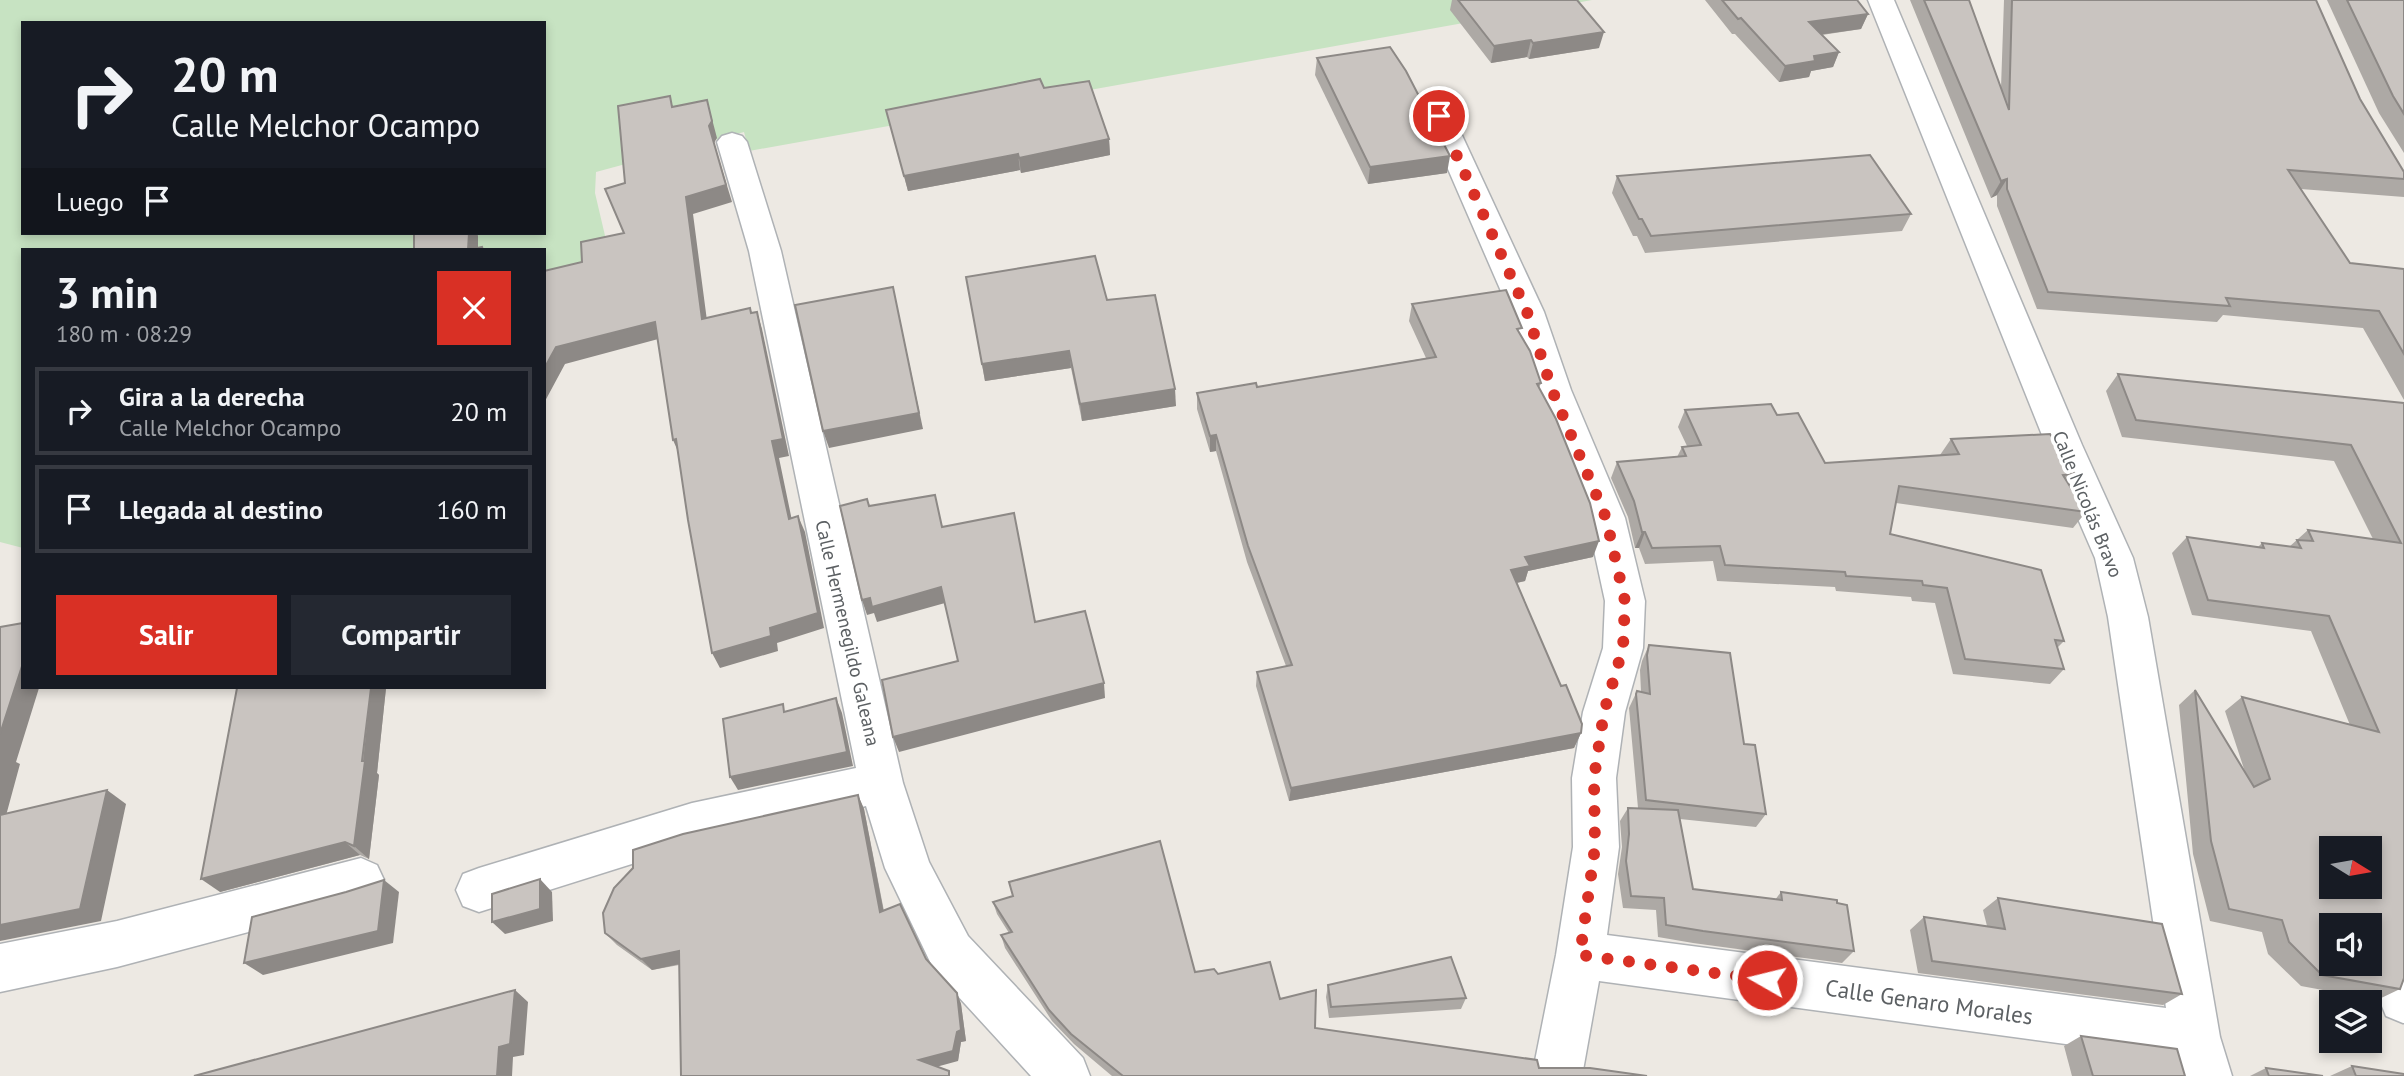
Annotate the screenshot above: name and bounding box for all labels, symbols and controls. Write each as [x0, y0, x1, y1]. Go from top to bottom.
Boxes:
text: 20 m [171, 42, 278, 106]
icon: right [56, 49, 147, 140]
pin [1409, 86, 1469, 146]
icon: arrive [1420, 97, 1458, 135]
text: Calle Melchor Ocampo [171, 104, 480, 146]
icon: arrive [138, 182, 176, 220]
text: Luego [56, 185, 124, 218]
text: 3 min [56, 265, 158, 320]
button: close [437, 271, 511, 345]
text: 180 m · 08:29 [56, 319, 192, 348]
text: Gira a la derecha [119, 380, 305, 413]
icon: right [60, 392, 98, 430]
text: 20 m [451, 395, 507, 428]
text: Calle Melchor Ocampo [119, 413, 341, 442]
street label: Calle Nicolás Bravo [2048, 427, 2128, 581]
icon: arrive [60, 490, 98, 528]
text: Llegada al destino [119, 493, 323, 526]
text: 160 m [436, 493, 507, 526]
street label: Calle Hermenegildo Galeana [810, 518, 886, 748]
button: Salir [56, 595, 277, 675]
button: Compartir [291, 595, 511, 675]
north arrow [2319, 836, 2382, 900]
map controls [2319, 836, 2382, 1053]
button: sound [2319, 913, 2382, 976]
position arrow [1730, 943, 1804, 1017]
street label: Calle Genaro Morales [1823, 973, 2035, 1030]
button: layers [2319, 990, 2382, 1053]

